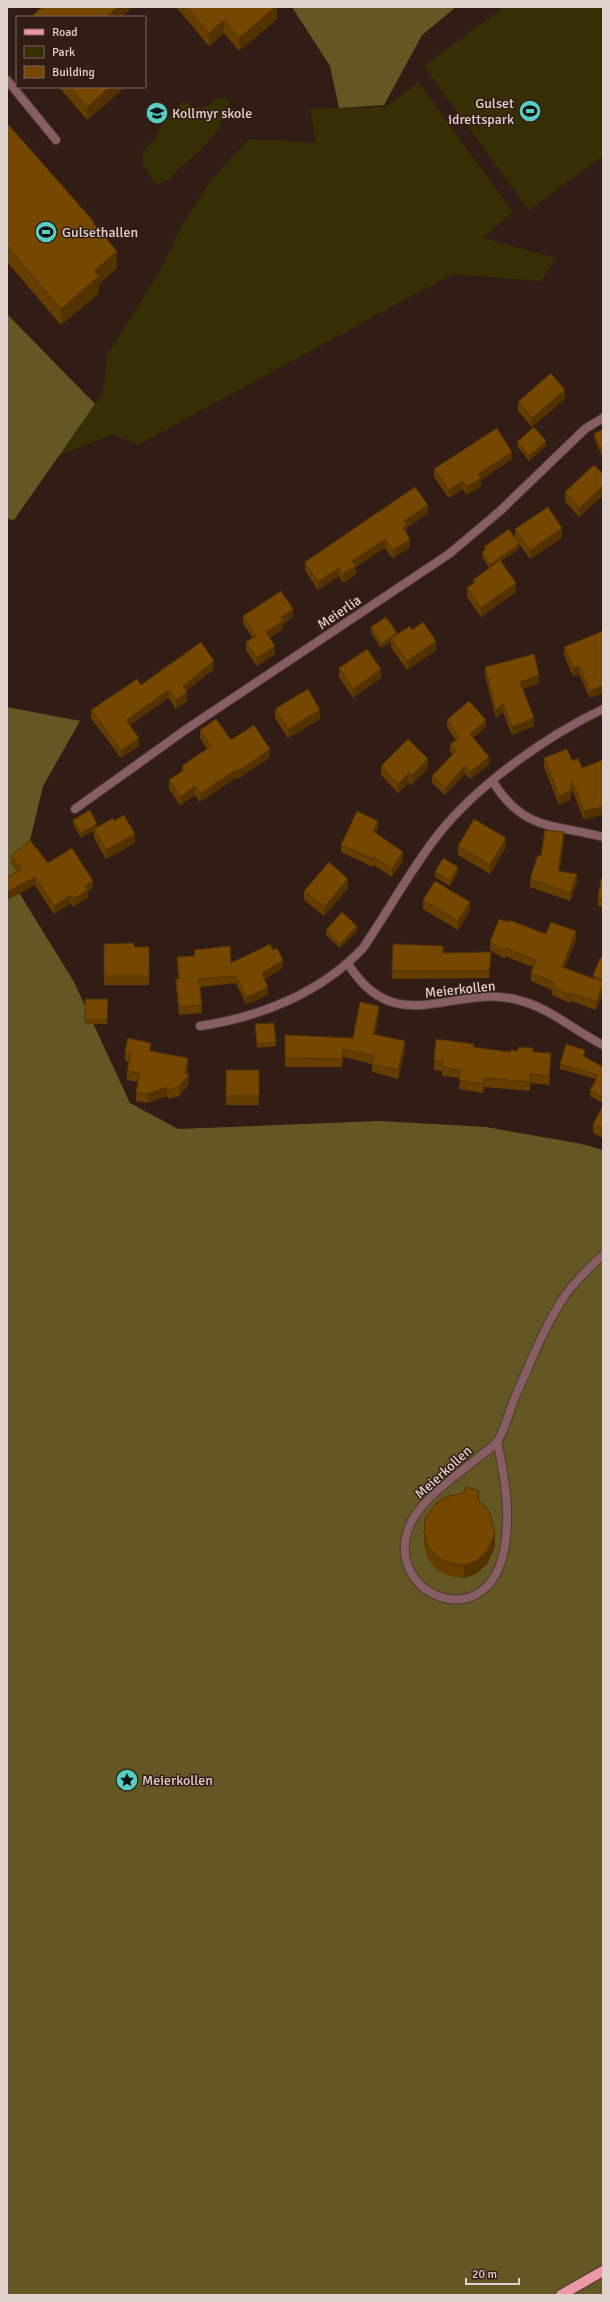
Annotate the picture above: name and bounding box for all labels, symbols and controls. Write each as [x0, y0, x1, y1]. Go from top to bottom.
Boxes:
legend [16, 16, 146, 88]
text: Road [52, 25, 78, 40]
text: Park [52, 45, 75, 60]
text: Building [52, 65, 95, 80]
place label: Gulset idrettspark [448, 95, 514, 128]
sports icon: Gulset idrettspark [517, 98, 543, 124]
school or university icon: Kollmyr skole [144, 100, 170, 126]
place label: Kollmyr skole [172, 105, 252, 122]
sports icon: Gulsethallen [33, 219, 59, 245]
place label: Gulsethallen [62, 224, 138, 241]
street label: Meierlia [314, 592, 364, 633]
street label: Meierkollen [424, 977, 496, 1002]
street label: Meierkollen [411, 1442, 475, 1502]
place icon: Meierkollen [114, 1767, 140, 1793]
place label: Meierkollen [142, 1772, 213, 1789]
scale bar [466, 2260, 519, 2286]
text: 20 m [472, 2267, 497, 2282]

